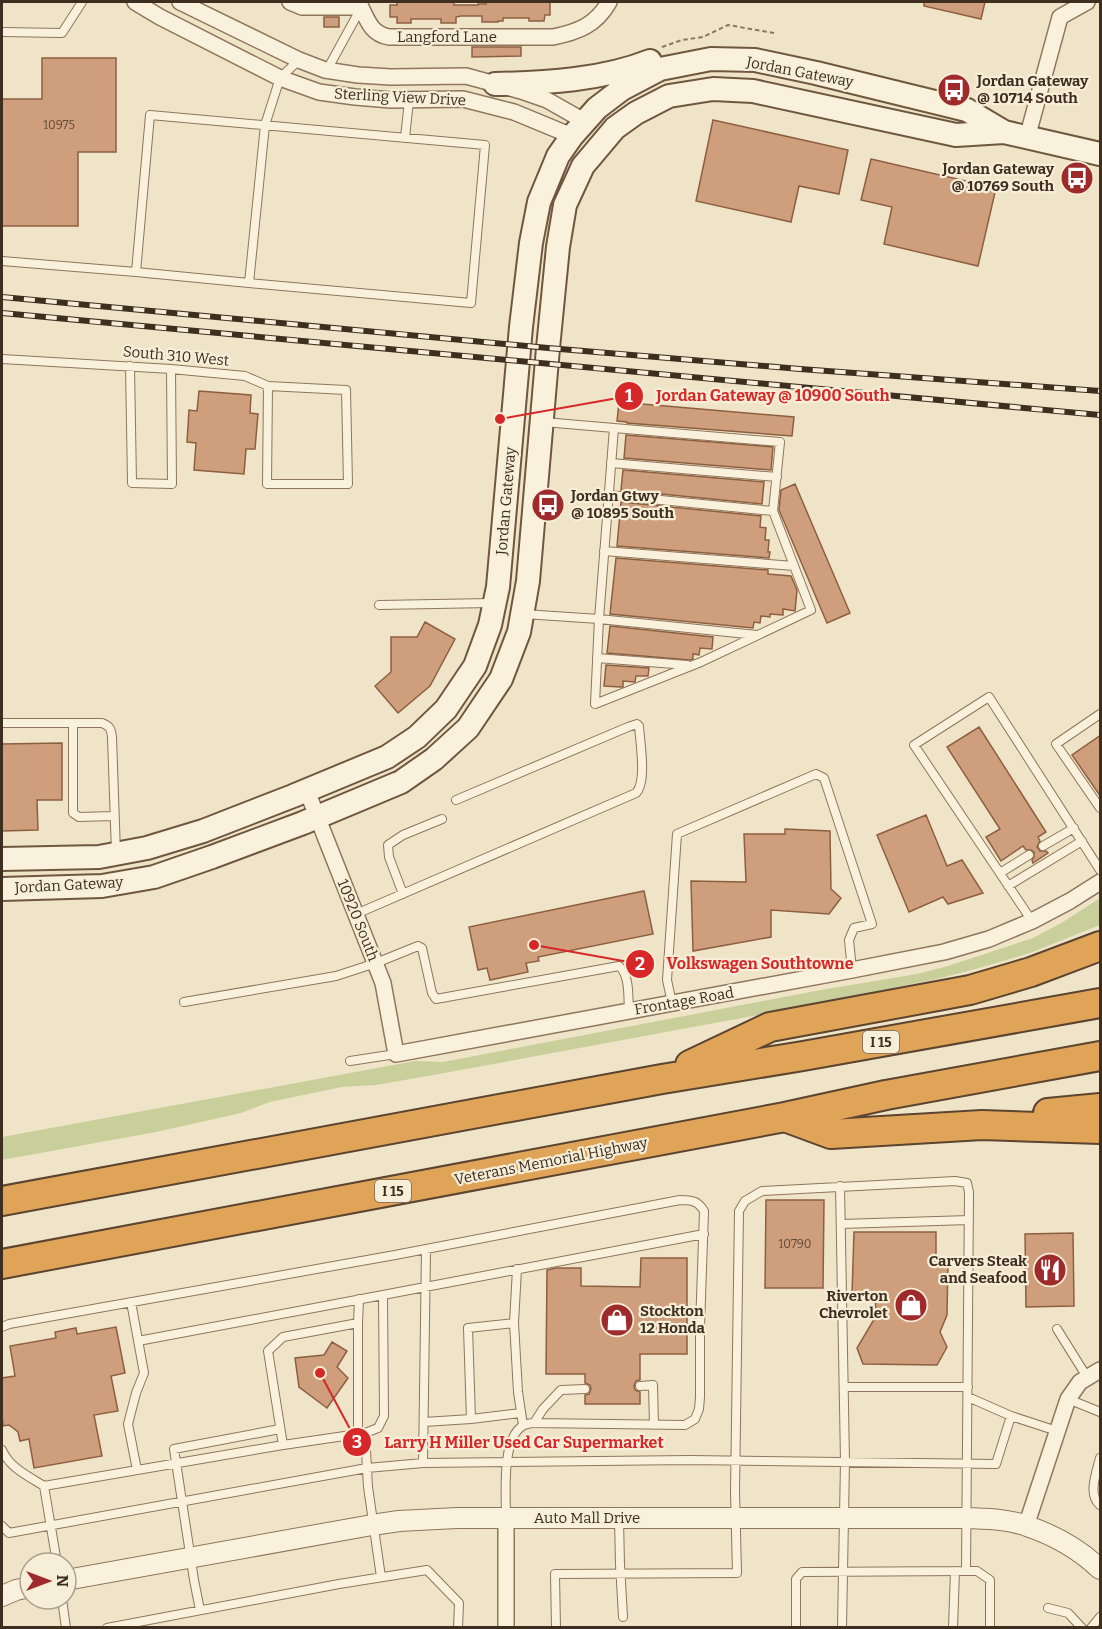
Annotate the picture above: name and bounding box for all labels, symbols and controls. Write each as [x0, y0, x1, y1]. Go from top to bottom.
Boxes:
street label: Langford Lane [397, 28, 497, 46]
street label: Jordan Gateway [744, 53, 855, 91]
bus stop icon: Jordan Gateway @ 10714 South [936, 72, 972, 108]
place label: Jordan Gateway @ 10714 South [976, 72, 1089, 107]
street label: Sterling View Drive [333, 85, 467, 109]
house number: 10975 [43, 118, 75, 132]
place label: Jordan Gateway @ 10769 South [942, 160, 1055, 195]
bus stop icon: Jordan Gateway @ 10769 South [1059, 160, 1095, 196]
street label: South 310 West [122, 342, 230, 370]
callout: Jordan Gateway @ 10900 South [614, 379, 902, 413]
text: 1 [625, 385, 633, 407]
text: Jordan Gateway @ 10900 South [655, 386, 890, 405]
street label: Jordan Gateway [492, 446, 520, 557]
bus stop icon: Jordan Gtwy @ 10895 South [530, 487, 566, 523]
place label: Jordan Gtwy @ 10895 South [570, 487, 674, 522]
street label: Jordan Gateway [13, 873, 124, 897]
street label: 10920 South [333, 876, 383, 964]
callout: Volkswagen Southtowne [625, 947, 866, 981]
text: 2 [635, 953, 645, 975]
text: Volkswagen Southtowne [667, 954, 854, 973]
street label: Frontage Road [633, 983, 735, 1019]
road number: I 15 [863, 1031, 899, 1053]
street label: Veterans Memorial Highway [453, 1133, 649, 1189]
road number: I 15 [375, 1180, 411, 1202]
house number: 10790 [778, 1237, 812, 1251]
place label: Carvers Steak and Seafood [929, 1252, 1027, 1287]
restaurant icon: Carvers Steak and Seafood [1032, 1252, 1068, 1288]
place label: Riverton Chevrolet [819, 1287, 888, 1322]
shop icon: Riverton Chevrolet [893, 1287, 929, 1323]
shop icon: Stockton 12 Honda [599, 1302, 635, 1338]
place label: Stockton 12 Honda [640, 1302, 706, 1337]
callout: Larry H Miller Used Car Supermarket [342, 1425, 675, 1459]
text: 3 [352, 1431, 362, 1453]
text: Larry H Miller Used Car Supermarket [384, 1433, 664, 1452]
street label: Auto Mall Drive [534, 1509, 640, 1527]
north arrow [18, 1551, 78, 1611]
text: N [53, 1575, 72, 1587]

